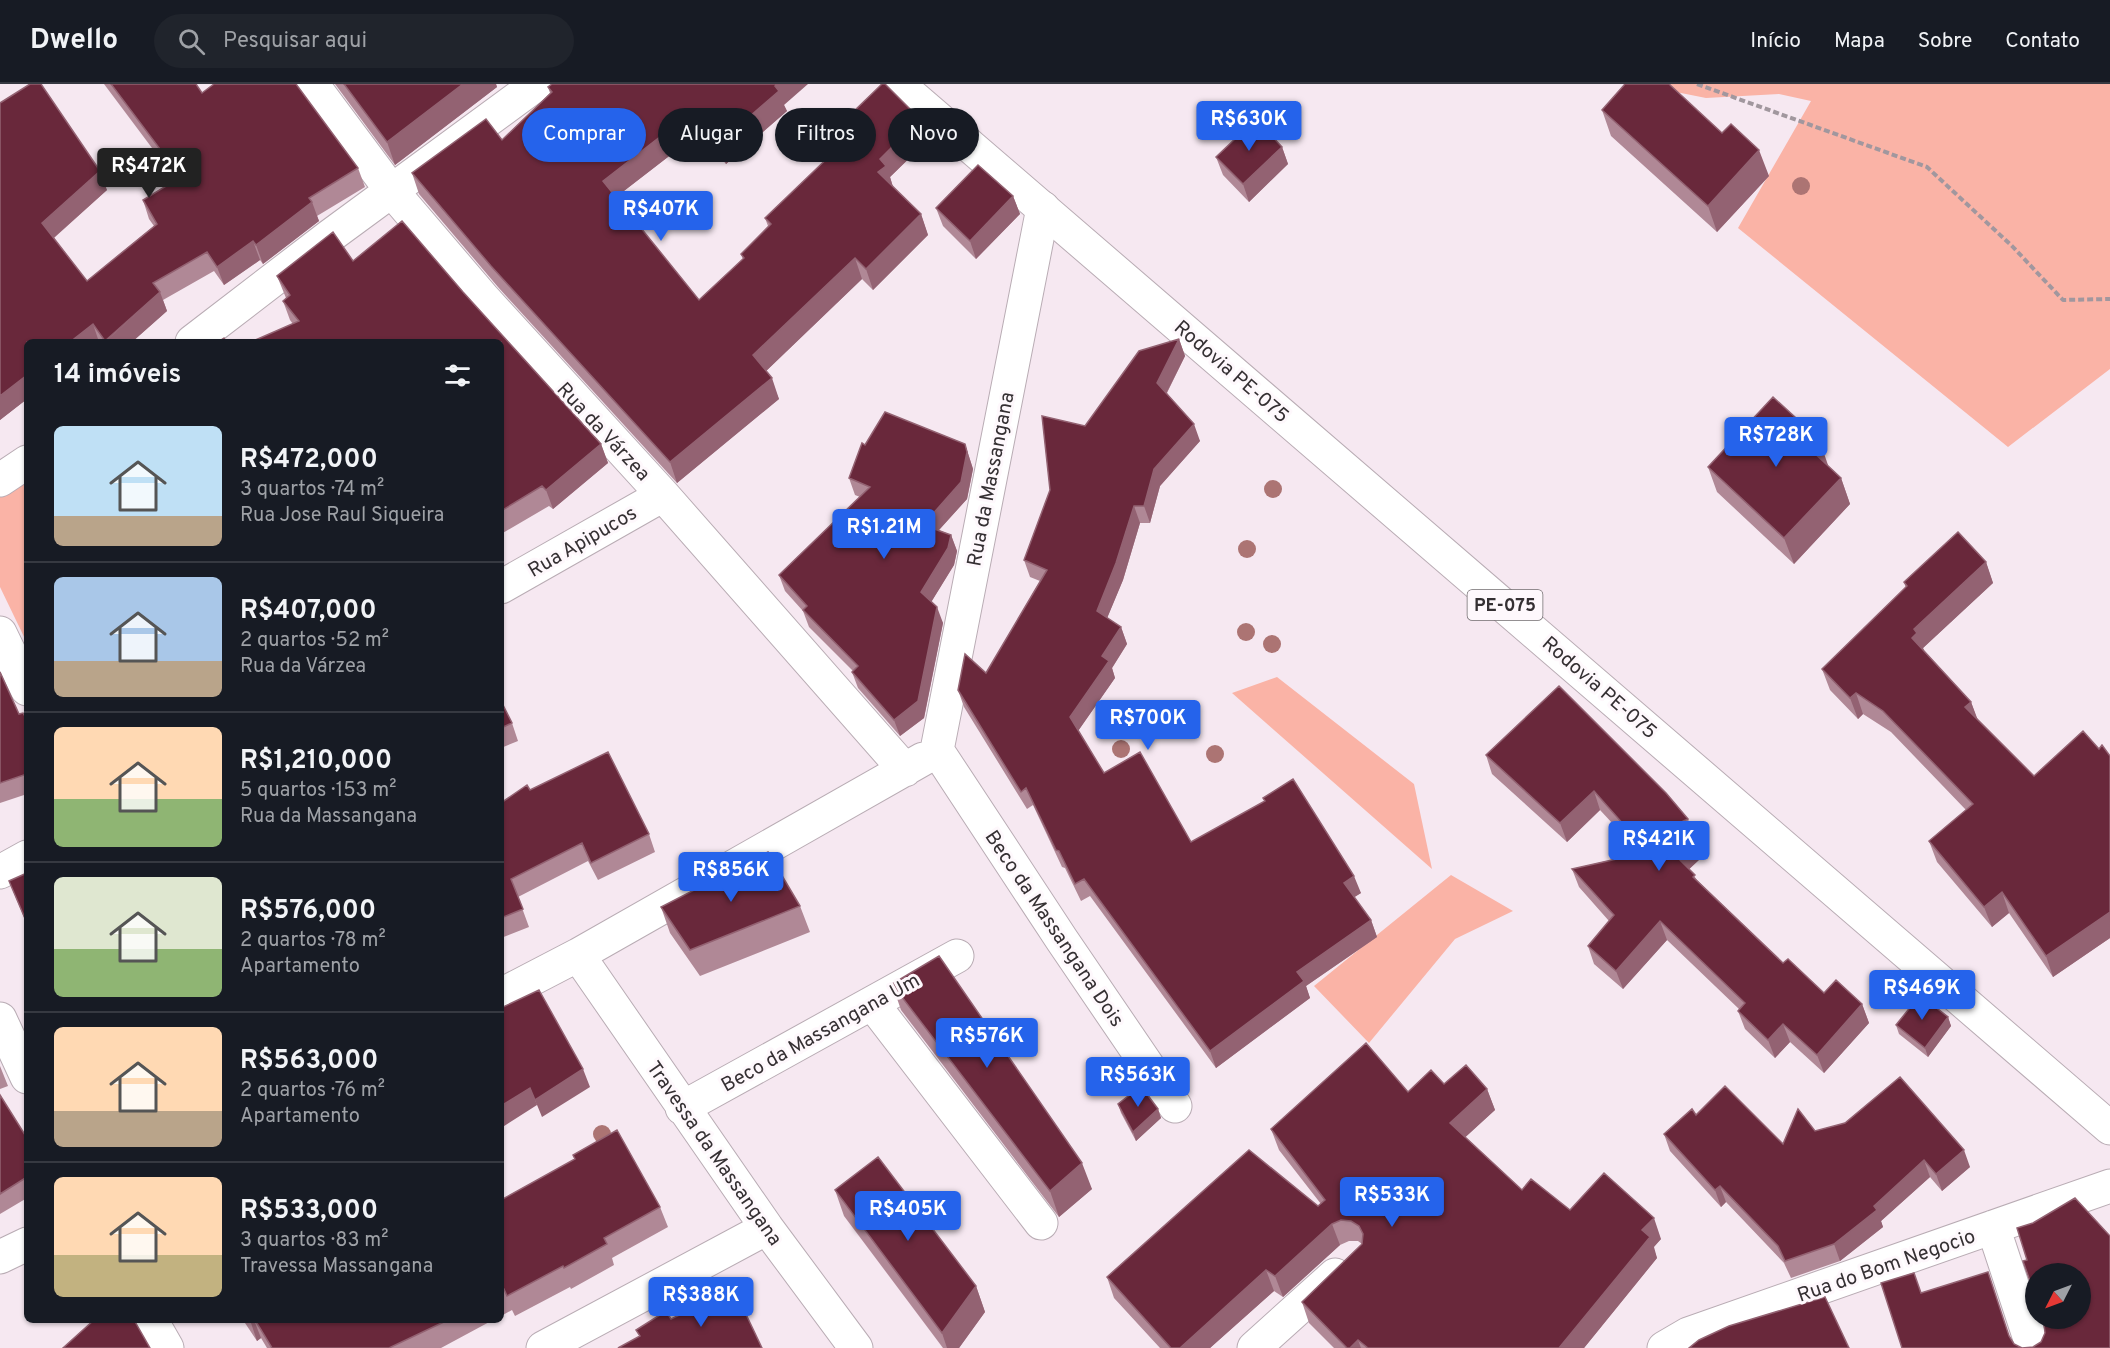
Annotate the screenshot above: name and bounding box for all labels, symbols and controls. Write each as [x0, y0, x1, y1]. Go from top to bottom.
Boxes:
search box [154, 14, 574, 68]
text: Dwello [30, 23, 118, 59]
icon: search [175, 25, 208, 58]
text: Pesquisar aqui [223, 28, 367, 55]
text: Início [1750, 28, 1801, 55]
text: Mapa [1834, 28, 1885, 55]
text: Sobre [1918, 28, 1972, 55]
text: Contato [2005, 28, 2080, 55]
pin: R$630K [1200, 101, 1298, 152]
text: R$630K [1210, 107, 1288, 133]
chip: Comprar [522, 108, 646, 162]
chip: Alugar [658, 108, 763, 162]
chip: Filtros [775, 108, 876, 162]
chip: Novo [888, 108, 979, 162]
pin: R$472K [100, 148, 198, 199]
text: R$472K [111, 154, 187, 180]
pin: R$407K [612, 191, 710, 242]
text: R$407K [623, 197, 699, 223]
street label: Rodovia PE-075 [1168, 315, 1294, 430]
text: 14 imóveis [54, 359, 181, 392]
icon: filters [441, 359, 474, 392]
street label: Rua da Várzea [550, 377, 655, 487]
street label: Rua da Massangana [962, 390, 1022, 569]
pin: R$728K [1727, 417, 1825, 468]
text: R$728K [1738, 423, 1814, 449]
text: R$472,000 [240, 444, 378, 477]
icon: home [102, 450, 174, 522]
text: 3 quartos · 74 m² [240, 477, 384, 503]
street label: Rua Apipucos [524, 501, 642, 584]
text: Rua Jose Raul Siqueira [240, 503, 444, 529]
pin: R$1.21M [829, 509, 939, 560]
text: R$1.21M [846, 515, 922, 541]
road number: PE-075 [1468, 590, 1543, 620]
text: R$407,000 [240, 595, 377, 628]
icon: home [102, 601, 174, 673]
text: 2 quartos · 52 m² [240, 628, 389, 654]
street label: Rodovia PE-075 [1536, 631, 1662, 746]
text: Rua da Várzea [240, 654, 366, 680]
pin: R$700K [1099, 700, 1197, 751]
text: R$700K [1109, 706, 1187, 732]
text: R$1,210,000 [240, 745, 392, 778]
icon: home [102, 751, 174, 823]
text: 5 quartos · 153 m² [240, 778, 397, 804]
text: Rua da Massangana [240, 804, 417, 830]
pin: R$421K [1610, 821, 1708, 872]
street label: Beco da Massangana Dois [978, 826, 1129, 1032]
text: R$421K [1622, 827, 1696, 853]
pin: R$856K [682, 852, 780, 903]
text: R$856K [692, 858, 770, 884]
text: R$576,000 [240, 895, 376, 928]
icon: home [102, 901, 174, 973]
text: 2 quartos · 78 m² [240, 928, 386, 954]
text: Apartamento [240, 954, 360, 980]
street label: Beco da Massangana Um [717, 968, 925, 1099]
pin: R$469K [1873, 970, 1971, 1021]
text: R$469K [1883, 976, 1961, 1002]
pin: R$576K [938, 1018, 1036, 1069]
text: R$576K [950, 1024, 1024, 1050]
text: R$563,000 [240, 1045, 378, 1078]
icon: home [102, 1051, 174, 1123]
street label: Travessa da Massangana [640, 1057, 787, 1252]
pin: R$563K [1089, 1057, 1187, 1108]
text: R$563K [1100, 1063, 1176, 1089]
text: 2 quartos · 76 m² [240, 1078, 385, 1104]
text: Apartamento [240, 1104, 360, 1130]
pin: R$533K [1343, 1177, 1441, 1228]
text: R$533K [1354, 1183, 1430, 1209]
pin: R$405K [859, 1191, 957, 1242]
text: R$533,000 [240, 1195, 378, 1228]
text: R$405K [869, 1197, 947, 1223]
icon: home [102, 1201, 174, 1273]
street label: Rua do Bom Negocio [1794, 1224, 1979, 1310]
text: 3 quartos · 83 m² [240, 1228, 389, 1254]
text: Travessa Massangana [240, 1254, 433, 1280]
north arrow [2025, 1263, 2091, 1329]
map controls [2025, 1263, 2091, 1329]
pin: R$388K [652, 1277, 750, 1328]
text: R$388K [662, 1283, 740, 1309]

